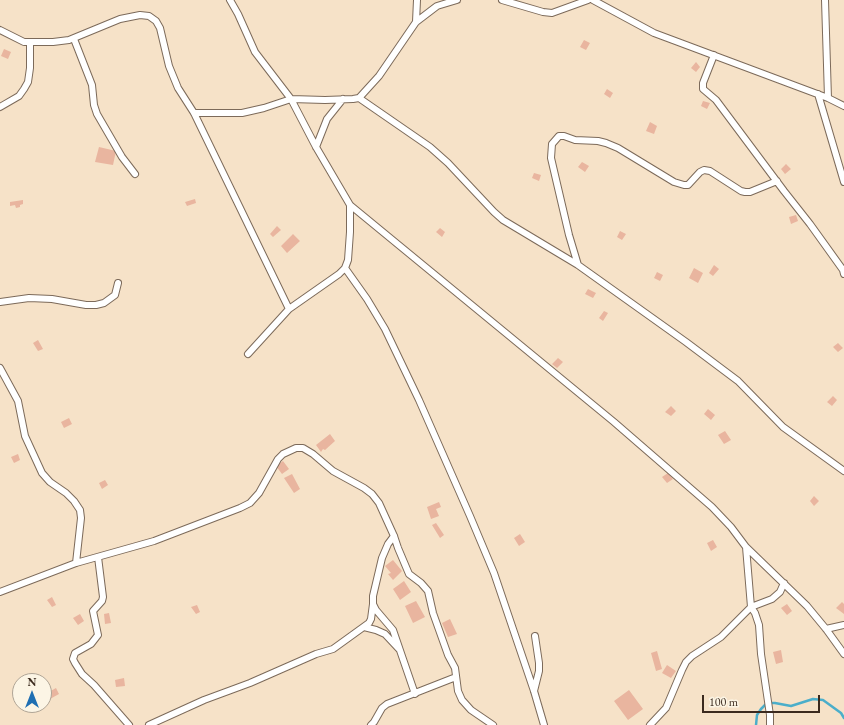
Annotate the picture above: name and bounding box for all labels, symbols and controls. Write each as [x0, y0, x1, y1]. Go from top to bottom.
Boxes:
north arrow [12, 673, 52, 713]
text: N [28, 675, 36, 689]
scale bar [704, 687, 822, 713]
text: 100 m [709, 694, 738, 710]

